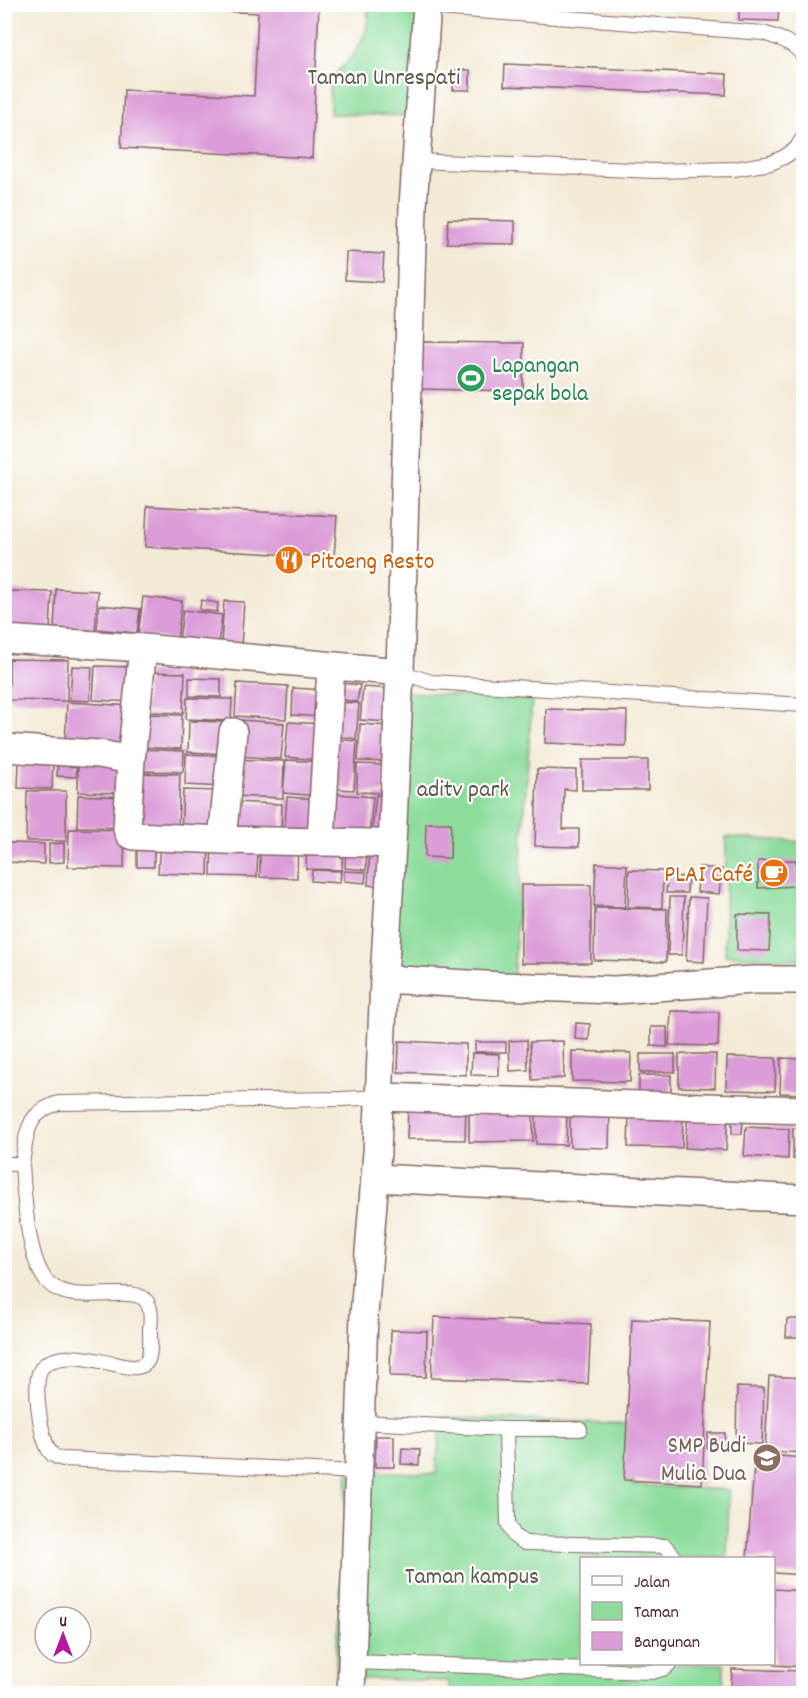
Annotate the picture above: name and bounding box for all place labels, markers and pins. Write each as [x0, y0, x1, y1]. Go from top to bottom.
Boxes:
place label: Lapangan sepak bola [492, 350, 589, 412]
sports icon: Lapangan sepak bola [455, 362, 487, 394]
restaurant icon: Pitoeng Resto [273, 544, 305, 576]
place label: Pitoeng Resto [310, 546, 434, 580]
cafe icon: PLAI Café [758, 857, 790, 889]
place label: PLAI Café [664, 859, 753, 893]
place label: SMP Budi Mulia Dua [661, 1430, 747, 1492]
school or university icon: SMP Budi Mulia Dua [751, 1442, 783, 1474]

